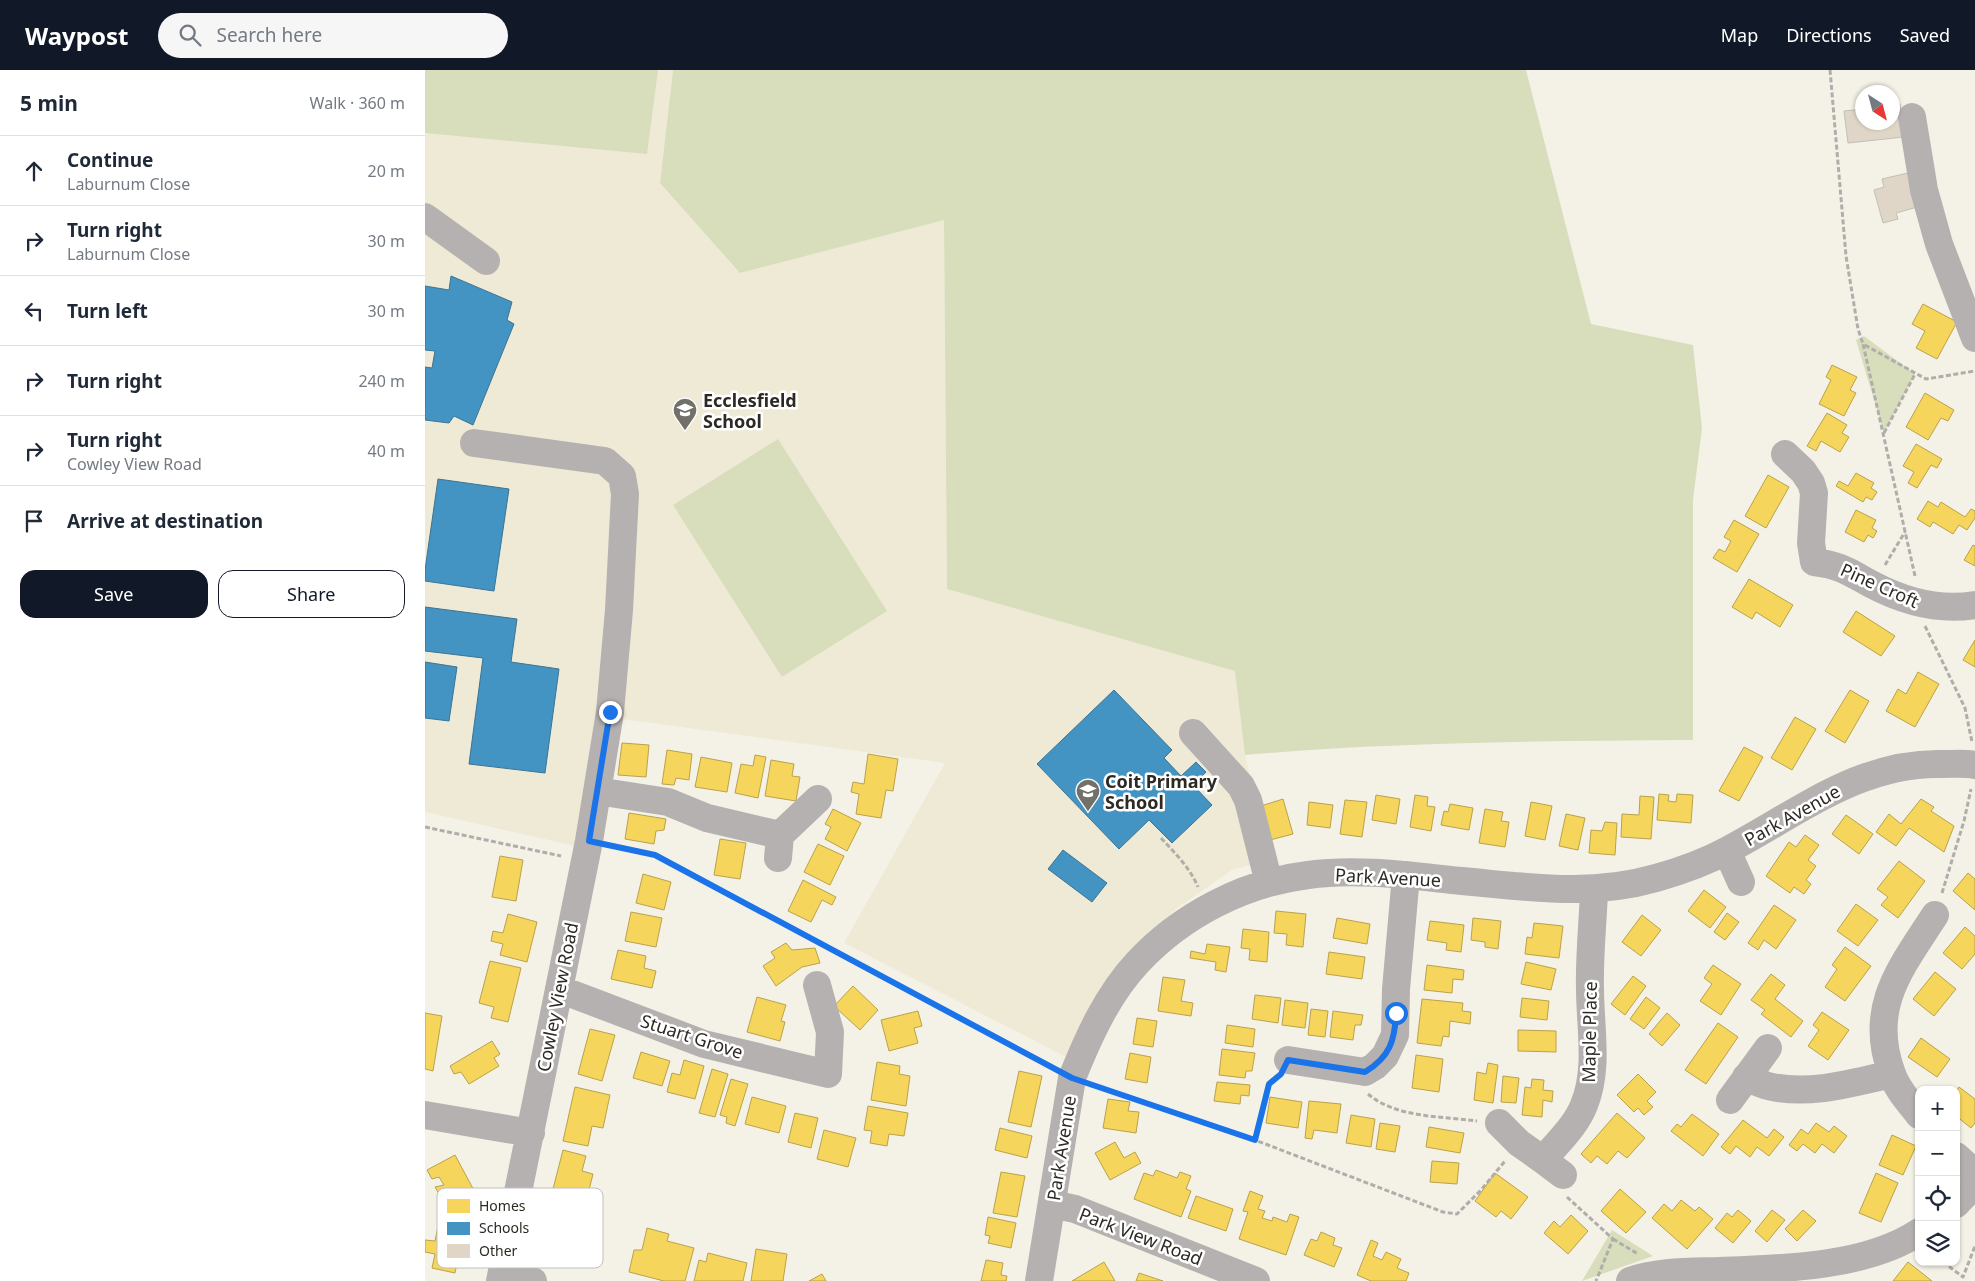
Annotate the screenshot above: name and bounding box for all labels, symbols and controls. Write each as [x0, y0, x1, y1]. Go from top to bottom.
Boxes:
search box [158, 13, 508, 58]
text: Waypost [25, 19, 128, 52]
icon: search [176, 21, 204, 49]
text: Search here [216, 22, 322, 48]
text: Map [1721, 23, 1758, 47]
text: Directions [1786, 23, 1872, 47]
text: Saved [1900, 23, 1950, 47]
north arrow [1855, 85, 1900, 130]
text: 5 min [20, 89, 78, 117]
text: Walk · 360 m [310, 92, 405, 114]
text: Continue [67, 147, 153, 173]
icon: ahead [20, 157, 48, 185]
text: 20 m [368, 160, 405, 182]
text: Laburnum Close [67, 173, 190, 195]
text: Turn right [67, 217, 162, 243]
icon: right [20, 227, 48, 255]
text: 30 m [368, 230, 405, 252]
text: Laburnum Close [67, 243, 190, 265]
icon: left [20, 297, 48, 325]
text: Turn left [67, 298, 148, 324]
text: 30 m [368, 300, 405, 322]
icon: right [20, 367, 48, 395]
text: Turn right [67, 368, 162, 394]
text: 240 m [358, 370, 405, 392]
place label: Ecclesfield School [703, 388, 797, 433]
school or university icon: Ecclesfield School [672, 397, 698, 431]
text: Turn right [67, 427, 162, 453]
icon: right [20, 437, 48, 465]
text: 40 m [368, 440, 405, 462]
text: Cowley View Road [67, 453, 202, 475]
icon: arrive [20, 507, 48, 535]
text: Arrive at destination [67, 508, 263, 534]
street label: Pine Croft [1837, 557, 1923, 613]
button: Save [20, 570, 208, 618]
button: Share [218, 570, 405, 618]
route end [599, 701, 622, 724]
place label: Coit Primary School [1105, 769, 1218, 814]
school or university icon: Coit Primary School [1075, 778, 1101, 812]
street label: Park Avenue [1740, 779, 1844, 851]
street label: Park Avenue [1334, 862, 1442, 892]
street label: Cowley View Road [531, 920, 583, 1074]
street label: Maple Place [1576, 981, 1602, 1083]
route start [1385, 1002, 1408, 1025]
street label: Stuart Grove [638, 1008, 746, 1064]
map controls [1915, 1086, 1960, 1266]
button: + [1915, 1086, 1960, 1131]
street label: Park Avenue [1041, 1094, 1081, 1202]
button: − [1915, 1131, 1960, 1176]
button: locate [1915, 1176, 1960, 1221]
legend [437, 1188, 603, 1268]
text: Homes [479, 1196, 526, 1215]
street label: Park View Road [1076, 1201, 1206, 1271]
text: Schools [479, 1218, 530, 1237]
button: layers [1915, 1221, 1960, 1266]
text: Other [479, 1241, 518, 1260]

